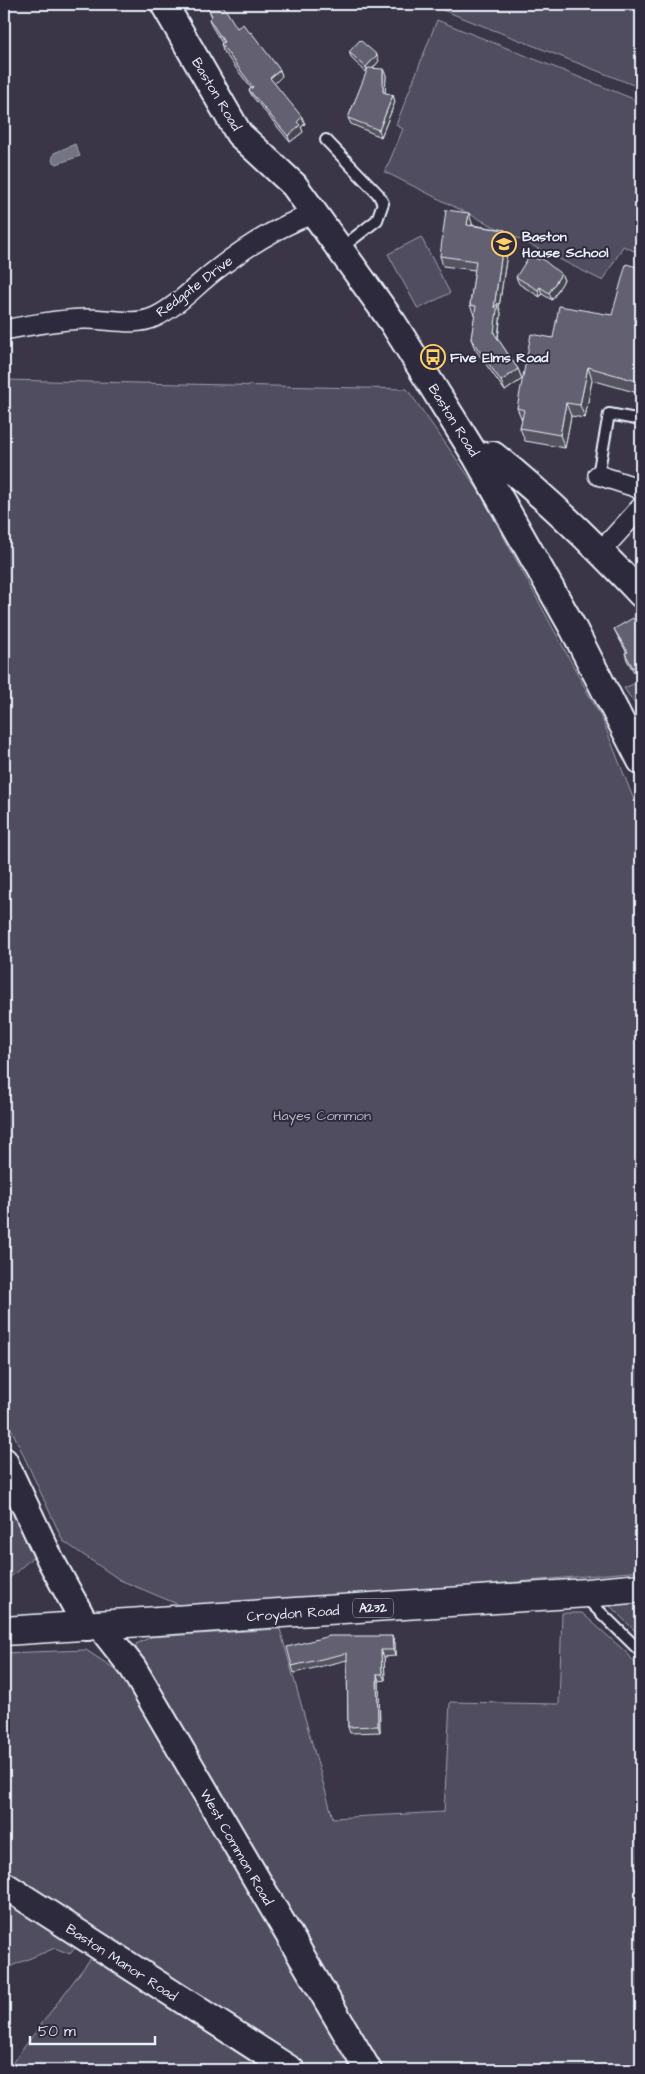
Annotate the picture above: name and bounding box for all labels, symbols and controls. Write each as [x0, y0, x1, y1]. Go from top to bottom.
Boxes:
street label: Baston Road [186, 54, 246, 135]
place label: Baston House School [522, 227, 609, 263]
school or university icon: Baston House School [491, 231, 517, 257]
street label: Redgate Drive [152, 251, 238, 322]
bus stop icon: Five Elms Road [420, 344, 446, 370]
place label: Five Elms Road [450, 348, 549, 368]
street label: Baston Road [423, 380, 483, 461]
park label: Hayes Common [273, 1106, 371, 1126]
road number: A232 [353, 1599, 393, 1618]
street label: Croydon Road [246, 1601, 340, 1627]
street label: West Common Road [195, 1786, 278, 1909]
street label: Baston Manor Road [62, 1919, 181, 2006]
scale bar [30, 2014, 155, 2046]
text: 50 m [38, 2021, 76, 2042]

